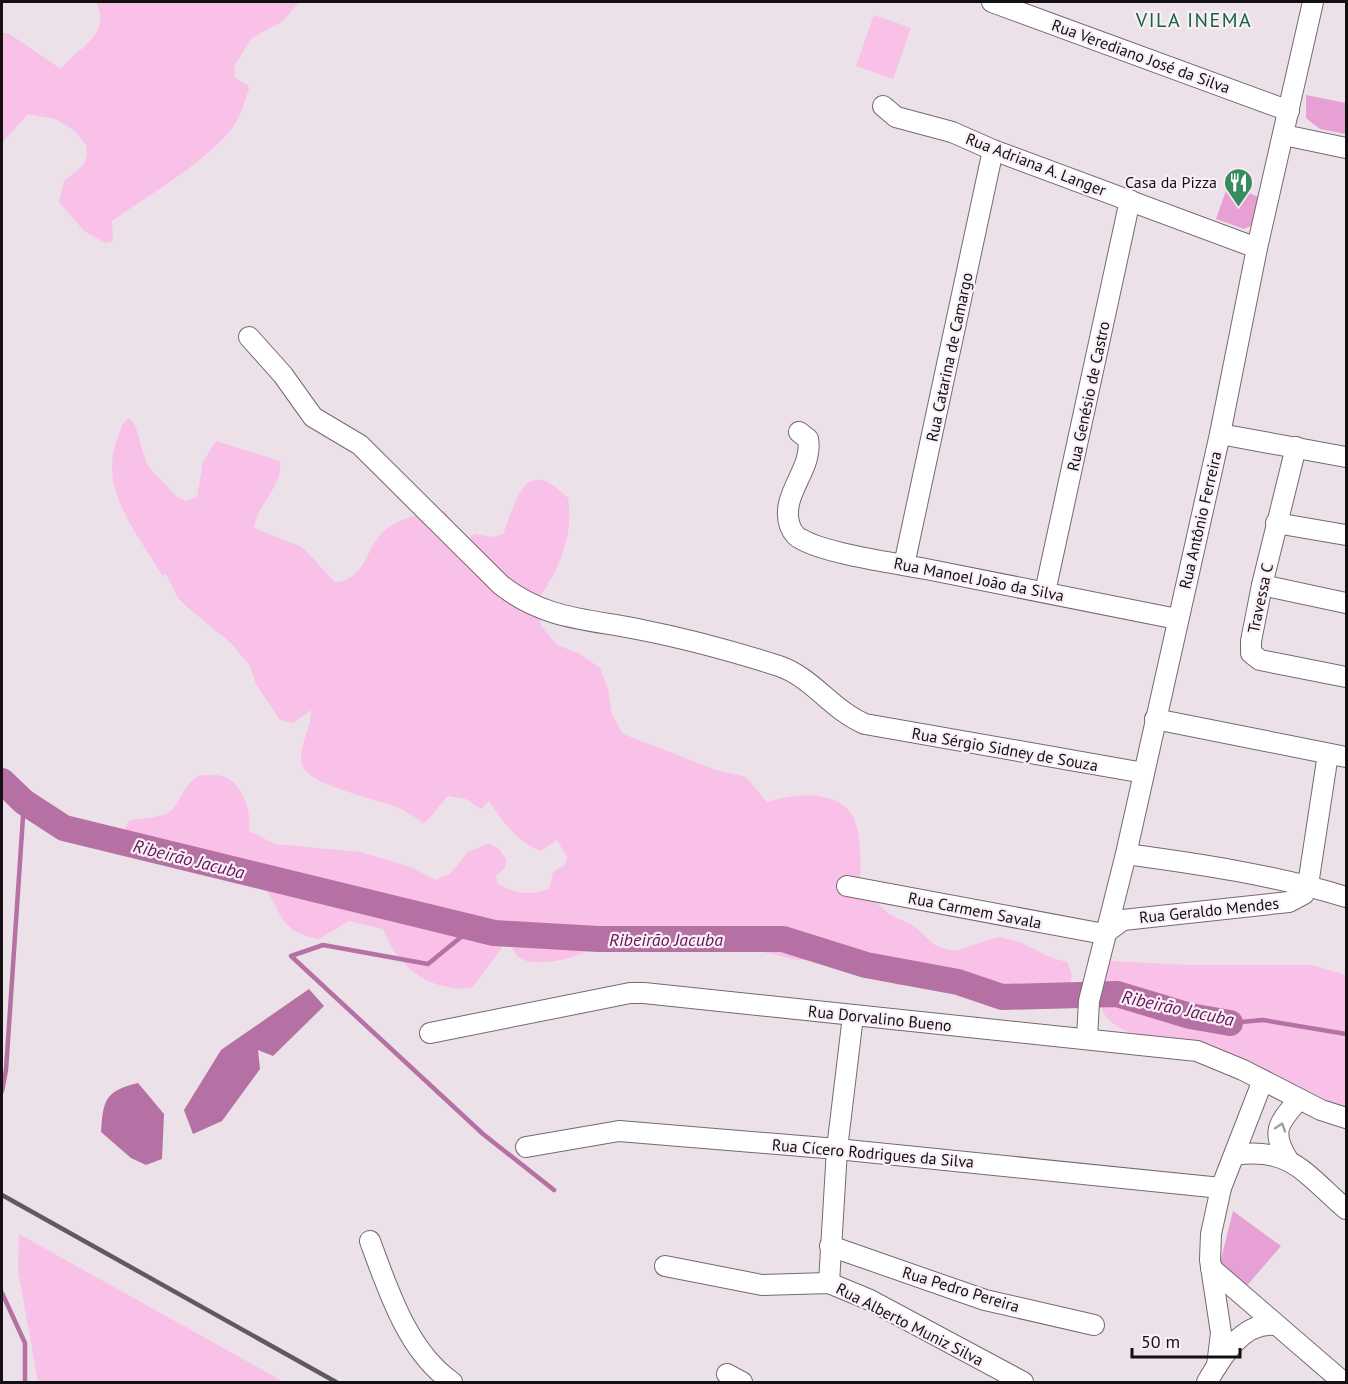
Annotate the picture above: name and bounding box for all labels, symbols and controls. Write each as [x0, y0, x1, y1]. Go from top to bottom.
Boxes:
district label: VILA INEMA [1135, 7, 1252, 33]
street label: Rua Verediano José da Silva [1049, 14, 1233, 98]
street label: Rua Adriana A. Langer [963, 128, 1110, 200]
restaurant icon: Casa da Pizza [1222, 166, 1254, 208]
place label: Casa da Pizza [1125, 172, 1217, 192]
street label: Rua Catarina de Camargo [921, 271, 977, 443]
street label: Rua Genésio de Castro [1062, 319, 1114, 473]
street label: Rua Antônio Ferreira [1174, 449, 1226, 591]
street label: Rua Manoel João da Silva [892, 553, 1066, 605]
street label: Travessa C [1243, 561, 1277, 635]
street label: Rua Sérgio Sidney de Souza [910, 723, 1100, 775]
water label: Ribeirão Jacuba [131, 834, 247, 884]
street label: Rua Carmem Savala [907, 887, 1043, 933]
street label: Rua Geraldo Mendes [1138, 893, 1280, 927]
water label: Ribeirão Jacuba [609, 928, 723, 951]
water label: Ribeirão Jacuba [1120, 985, 1236, 1031]
street label: Rua Dorvalino Bueno [807, 1001, 953, 1035]
one-way arrow [1274, 1122, 1286, 1133]
street label: Rua Cícero Rodrigues da Silva [771, 1134, 975, 1172]
street label: Rua Pedro Pereira [900, 1262, 1022, 1316]
street label: Rua Alberto Muniz Silva [833, 1278, 987, 1370]
scale bar [1132, 1321, 1240, 1359]
text: 50 m [1141, 1330, 1180, 1353]

